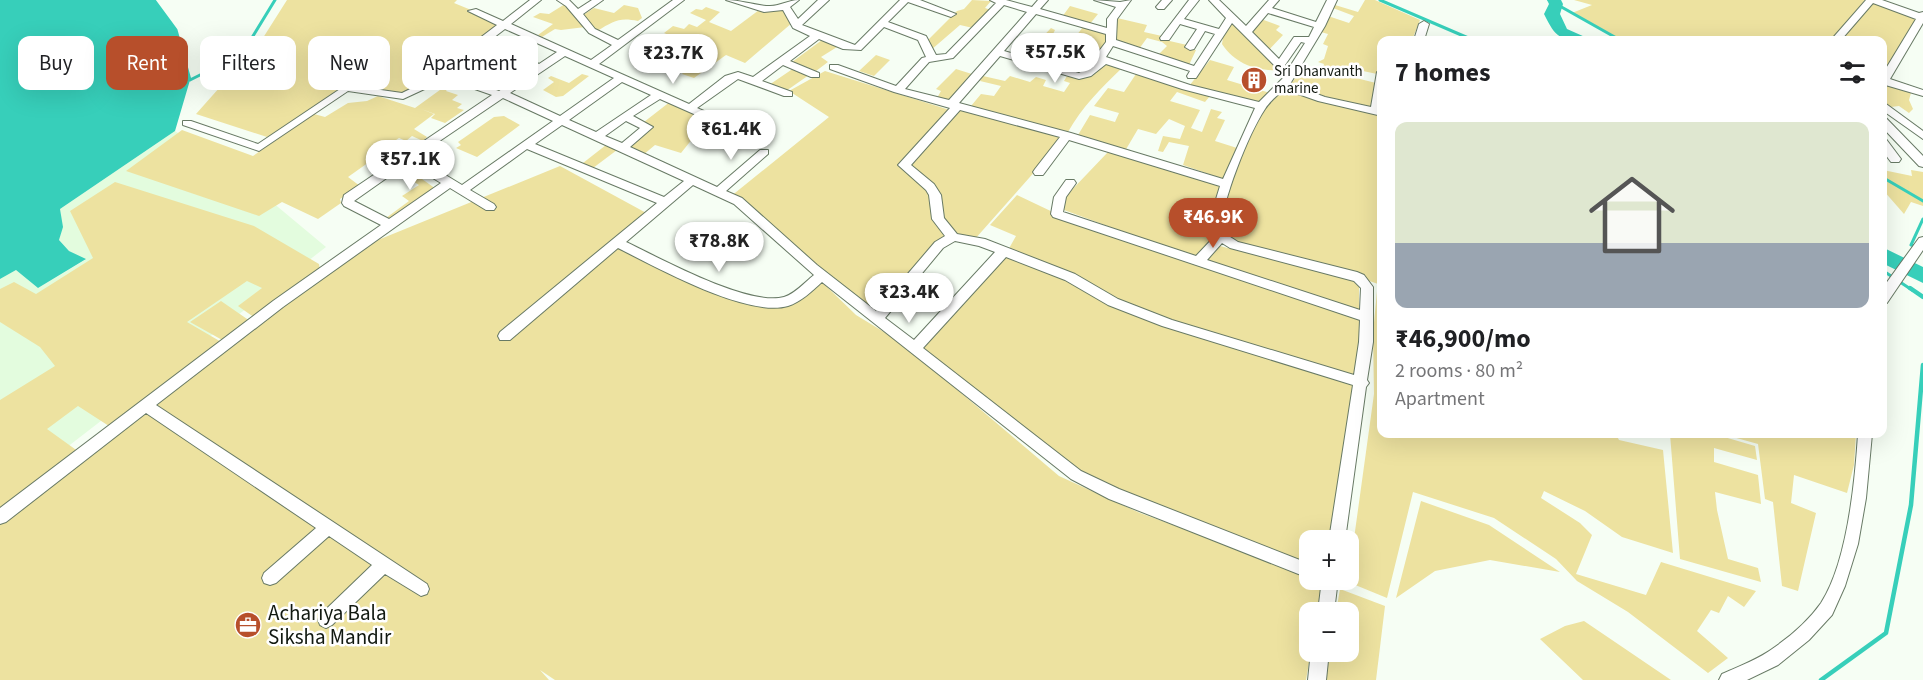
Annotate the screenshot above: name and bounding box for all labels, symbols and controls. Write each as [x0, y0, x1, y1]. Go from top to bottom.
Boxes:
pin: ₹57.5K [1006, 33, 1104, 84]
pin: ₹23.7K [624, 34, 722, 85]
chip: Buy [18, 36, 94, 90]
chip: Rent [106, 36, 188, 90]
chip: Filters [200, 36, 296, 90]
chip: New [308, 36, 390, 90]
chip: Apartment [402, 36, 538, 90]
text: ₹57.5K [1025, 38, 1085, 66]
text: ₹23.7K [643, 39, 703, 67]
text: 7 homes [1395, 54, 1490, 91]
icon: filters [1836, 56, 1869, 89]
place label: Sri Dhanvanth marine [1274, 61, 1363, 99]
building icon: Sri Dhanvanth marine [1239, 65, 1269, 95]
pin: ₹61.4K [682, 110, 780, 161]
text: ₹61.4K [701, 115, 761, 143]
pin: ₹57.1K [361, 140, 459, 191]
text: ₹57.1K [380, 145, 440, 173]
icon: home [1578, 161, 1686, 269]
pin: ₹46.9K [1164, 198, 1262, 249]
text: ₹46.9K [1183, 203, 1243, 231]
pin: ₹78.8K [670, 222, 768, 273]
text: ₹78.8K [689, 227, 749, 255]
pin: ₹23.4K [860, 273, 958, 324]
text: ₹23.4K [879, 278, 939, 306]
text: ₹46,900/mo [1395, 320, 1531, 357]
text: 2 rooms · 80 m² [1395, 357, 1523, 385]
text: Apartment [1395, 385, 1485, 413]
map controls [1299, 530, 1359, 662]
button: + [1299, 530, 1359, 590]
place label: Achariya Bala Siksha Mandir [268, 598, 392, 652]
button: − [1299, 602, 1359, 662]
office icon: Achariya Bala Siksha Mandir [233, 610, 263, 640]

